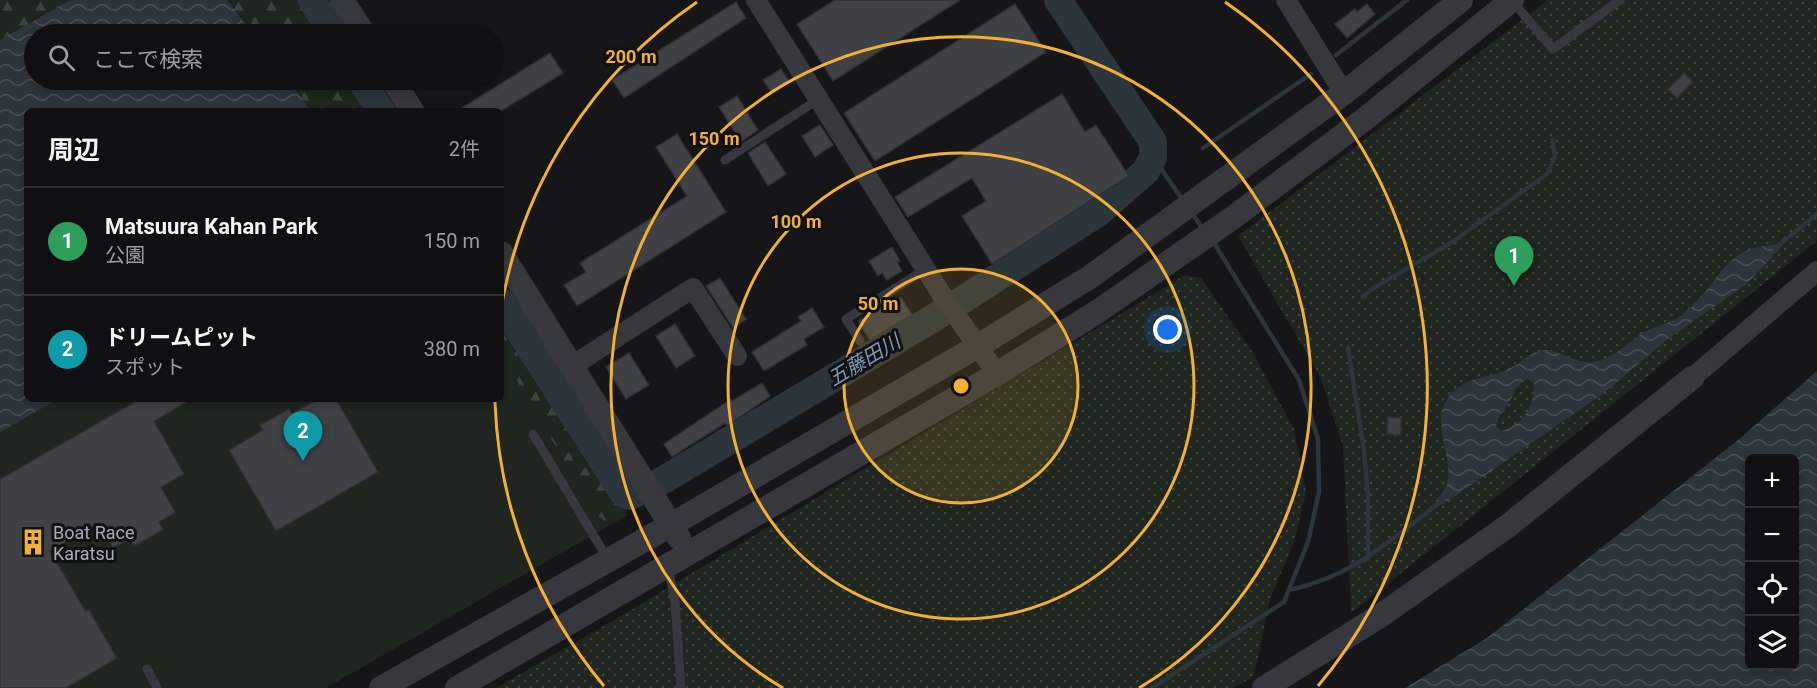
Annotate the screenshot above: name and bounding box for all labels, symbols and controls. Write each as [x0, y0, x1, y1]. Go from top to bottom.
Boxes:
search box [24, 24, 504, 90]
icon: search [45, 41, 78, 74]
text: 200 m [605, 46, 657, 67]
text: ここで検索 [93, 47, 203, 72]
text: 150 m [688, 128, 740, 149]
text: 周辺 [48, 135, 100, 165]
text: 2件 [449, 137, 480, 161]
text: 100 m [770, 211, 822, 232]
text: Matsuura Kahan Park [105, 214, 318, 239]
text: 1 [62, 229, 73, 253]
text: 150 m [424, 229, 480, 253]
pin: 1 [1494, 236, 1534, 286]
text: 公園 [105, 243, 145, 267]
text: 50 m [858, 293, 898, 314]
your location [1153, 315, 1182, 344]
text: ドリームピット [105, 325, 258, 350]
water label: 五藤田川 [824, 328, 906, 391]
text: 2 [62, 337, 73, 361]
text: 380 m [424, 337, 480, 361]
text: スポット [105, 355, 185, 379]
centre of rings [951, 376, 971, 396]
pin: 2 [284, 412, 322, 461]
map controls [1745, 454, 1799, 670]
button: + [1745, 454, 1799, 508]
button: − [1745, 508, 1799, 562]
place label: Boat Race Karatsu [53, 522, 134, 564]
building icon: Boat Race Karatsu [18, 527, 48, 557]
button: locate [1745, 562, 1799, 616]
button: layers [1745, 616, 1799, 670]

